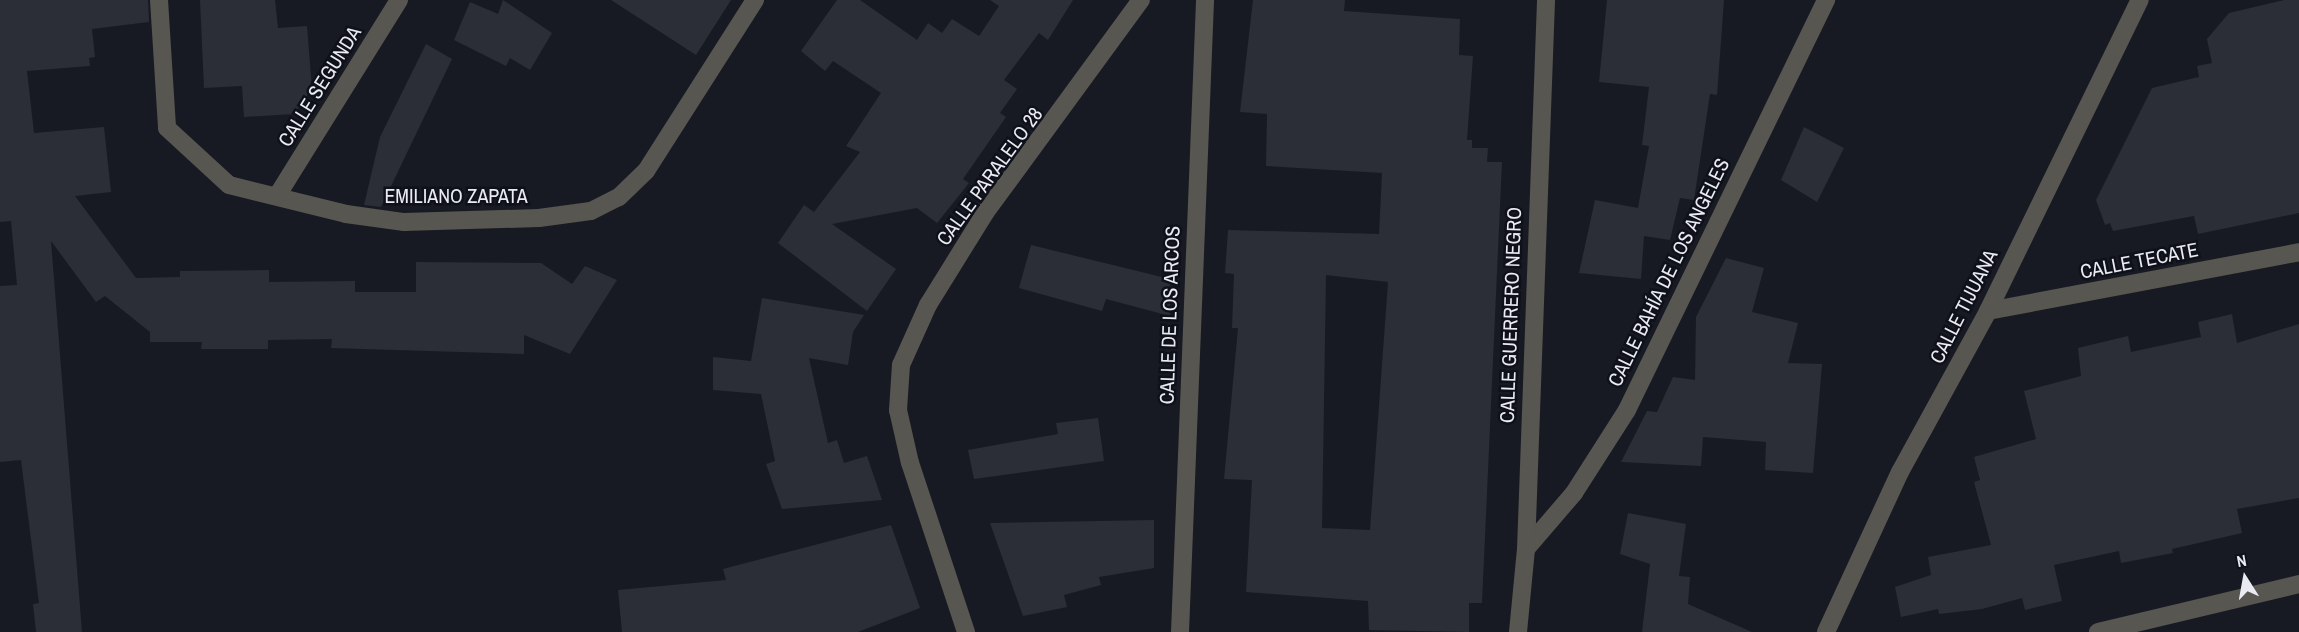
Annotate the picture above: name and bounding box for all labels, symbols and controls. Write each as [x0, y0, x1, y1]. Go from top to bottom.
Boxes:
street label: CALLE SEGUNDA [272, 21, 366, 151]
street label: CALLE PARALELO 28 [931, 102, 1047, 250]
street label: CALLE BAHÍA DE LOS ANGELES [1602, 153, 1734, 391]
street label: EMILIANO ZAPATA [384, 183, 528, 207]
street label: CALLE GUERRERO NEGRO [1494, 207, 1526, 423]
street label: CALLE DE LOS ARCOS [1154, 225, 1184, 405]
street label: CALLE TECATE [2078, 237, 2200, 283]
street label: CALLE TIJUANA [1924, 245, 2002, 367]
north arrow [2215, 548, 2275, 608]
text: N [2235, 549, 2248, 572]

